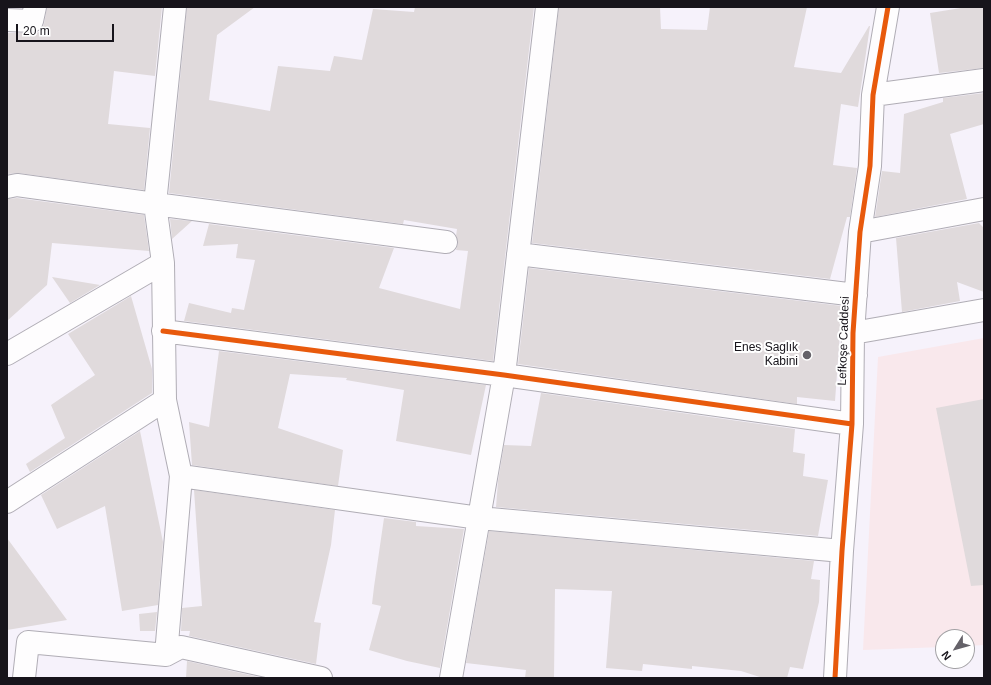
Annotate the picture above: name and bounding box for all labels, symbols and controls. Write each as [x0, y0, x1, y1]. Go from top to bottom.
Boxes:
scale bar [18, 16, 116, 42]
text: 20 m [23, 24, 50, 38]
street label: Lefkoşe Caddesi [835, 296, 853, 386]
place label: Enes Saglık Kabini [734, 341, 798, 369]
marker: Enes Saglık Kabini [801, 349, 813, 361]
north arrow [935, 629, 975, 669]
text: N [939, 649, 953, 662]

